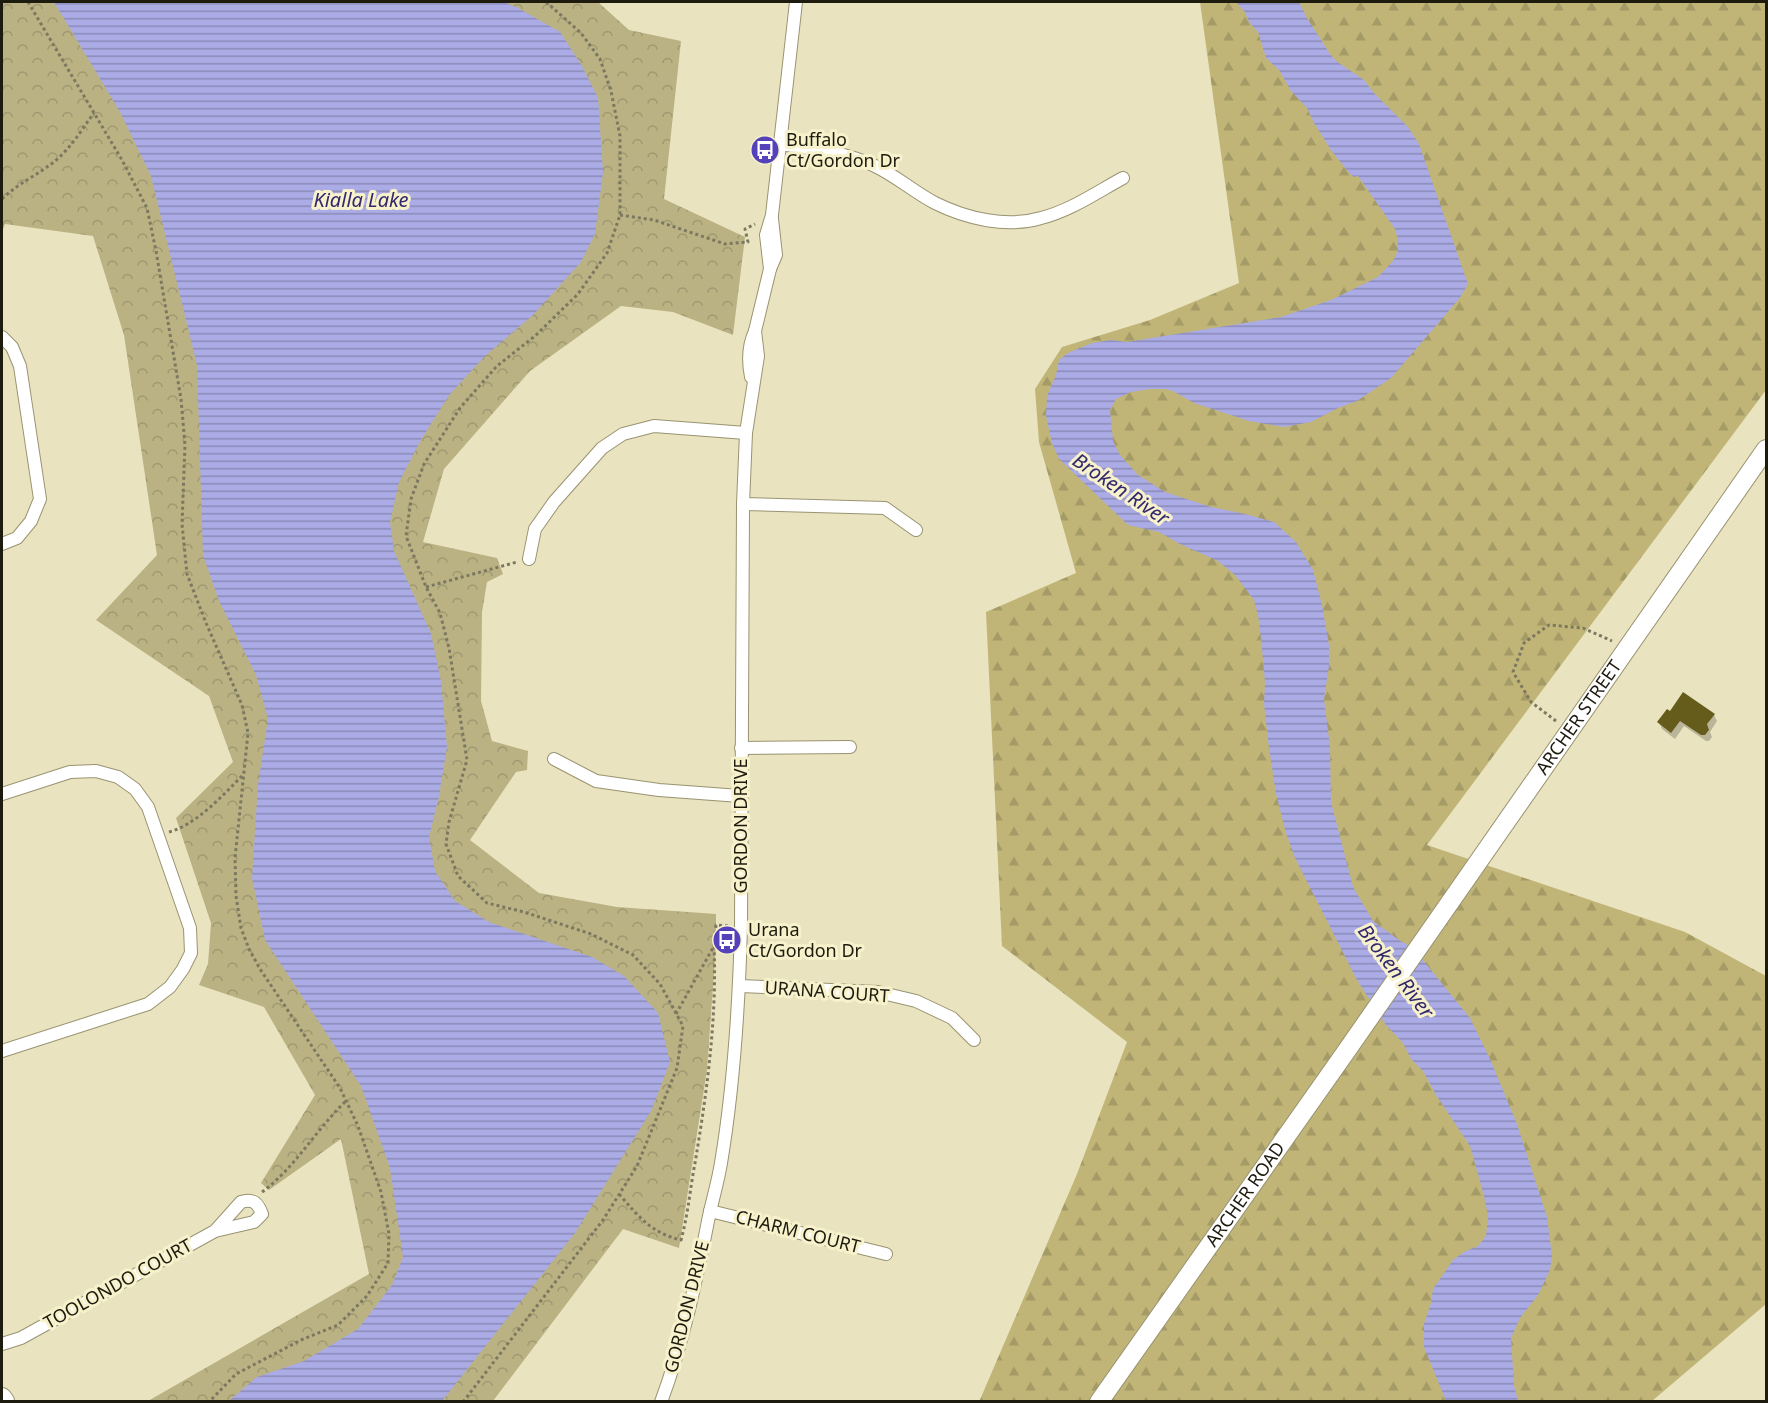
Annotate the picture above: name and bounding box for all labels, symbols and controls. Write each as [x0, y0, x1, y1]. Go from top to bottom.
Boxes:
place label: Buffalo Ct/Gordon Dr [786, 127, 901, 172]
bus stop icon: Buffalo Ct/Gordon Dr [749, 134, 781, 166]
water label: Kialla Lake [313, 186, 409, 213]
water label: Broken River [1068, 446, 1176, 531]
street label: ARCHER STREET [1530, 655, 1626, 779]
street label: GORDON DRIVE [728, 758, 752, 894]
place label: Urana Ct/Gordon Dr [748, 917, 863, 962]
water label: Broken River [1352, 918, 1441, 1024]
bus stop icon: Urana Ct/Gordon Dr [711, 924, 743, 956]
street label: URANA COURT [764, 975, 890, 1007]
street label: ARCHER ROAD [1199, 1137, 1290, 1251]
street label: CHARM COURT [733, 1204, 863, 1258]
street label: TOOLONDO COURT [39, 1232, 196, 1334]
street label: GORDON DRIVE [658, 1238, 714, 1375]

